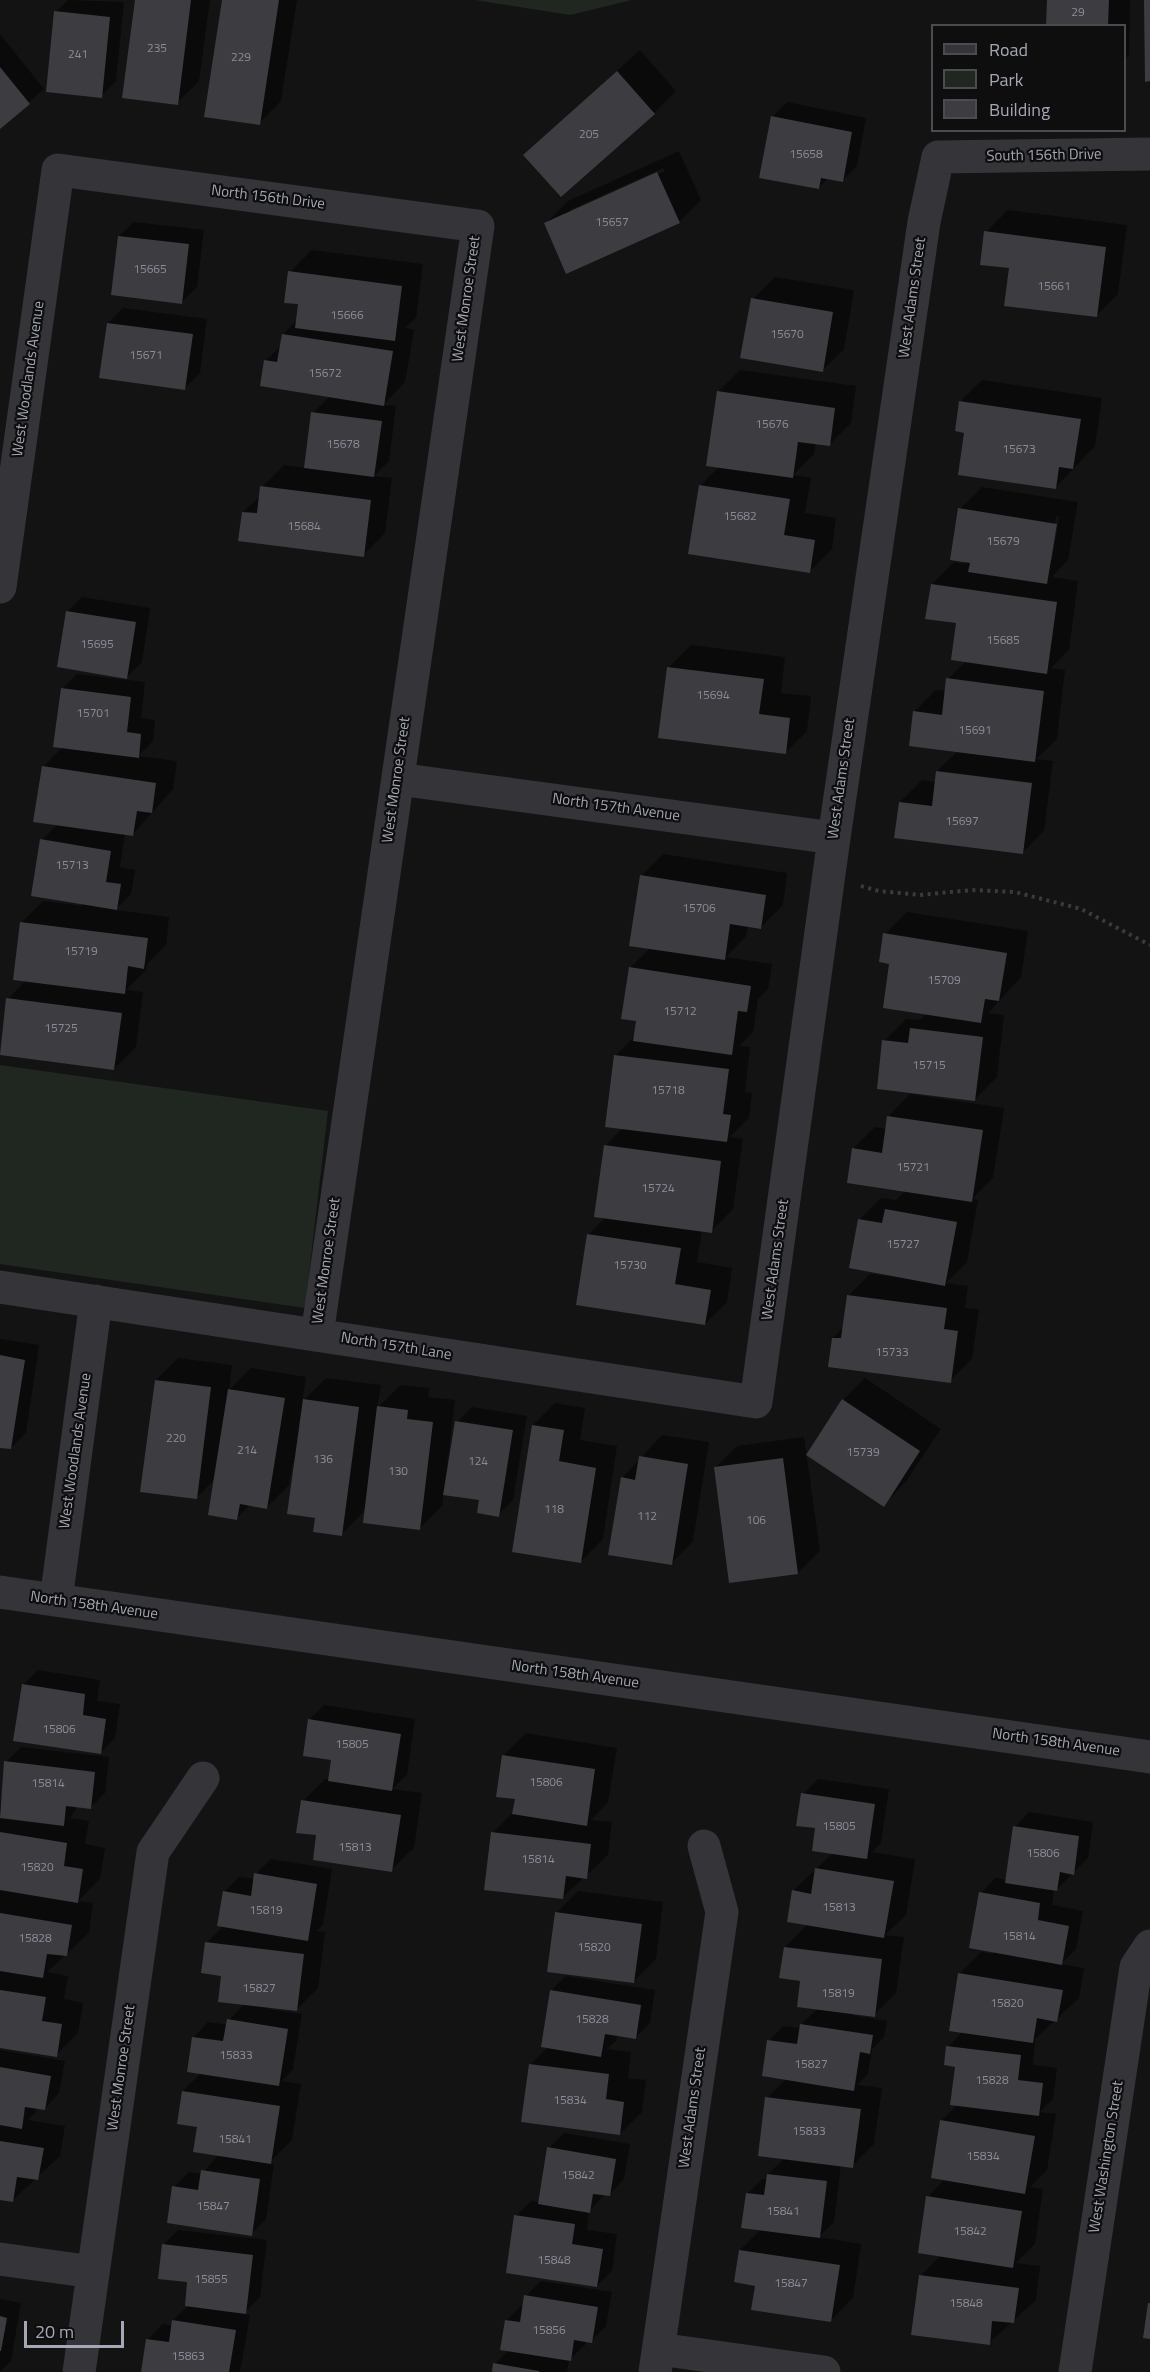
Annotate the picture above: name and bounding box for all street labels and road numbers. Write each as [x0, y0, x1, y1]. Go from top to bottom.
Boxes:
street label: South 156th Drive [986, 146, 1102, 166]
street label: North 156th Drive [210, 182, 326, 214]
street label: West Monroe Street [449, 235, 485, 363]
street label: West Adams Street [896, 236, 930, 360]
street label: West Woodlands Avenue [9, 300, 49, 458]
street label: West Monroe Street [379, 716, 415, 844]
street label: West Adams Street [825, 717, 859, 841]
street label: North 157th Avenue [551, 790, 681, 826]
street label: West Monroe Street [309, 1197, 345, 1325]
street label: West Adams Street [759, 1198, 793, 1322]
street label: North 157th Lane [339, 1329, 453, 1365]
street label: West Woodlands Avenue [56, 1372, 96, 1530]
street label: North 158th Avenue [29, 1588, 159, 1624]
street label: North 158th Avenue [510, 1657, 640, 1693]
street label: North 158th Avenue [991, 1725, 1121, 1761]
street label: West Monroe Street [104, 2004, 140, 2132]
street label: West Adams Street [676, 2046, 710, 2170]
street label: West Washington Street [1086, 2080, 1128, 2234]

